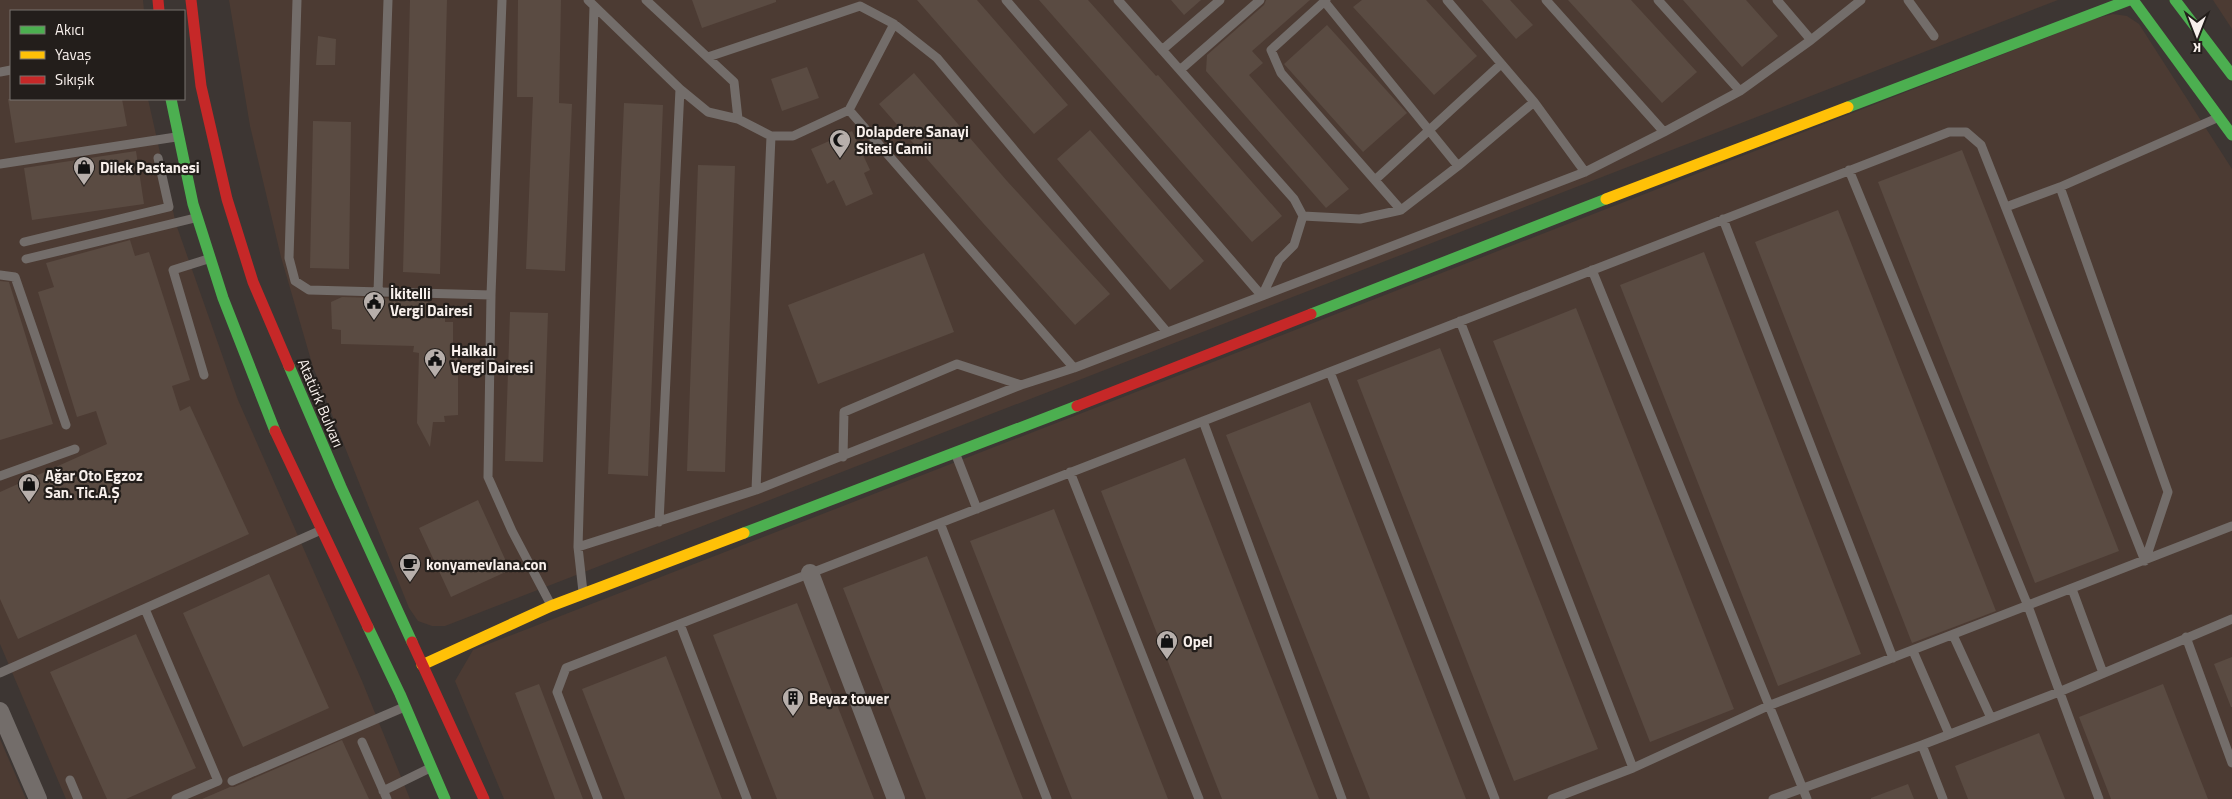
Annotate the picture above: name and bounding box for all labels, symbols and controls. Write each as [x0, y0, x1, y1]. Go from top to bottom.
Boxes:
legend [10, 10, 185, 100]
north arrow [2172, 10, 2222, 60]
text: Akıcı [55, 18, 84, 41]
text: K [2192, 38, 2201, 59]
text: Yavaş [55, 43, 91, 66]
text: Sıkışık [55, 68, 94, 91]
place label: Dolapdere Sanayi Sitesi Camii [856, 120, 969, 160]
mosque icon: Dolapdere Sanayi Sitesi Camii [828, 128, 852, 159]
shop icon: Dilek Pastanesi [72, 155, 96, 186]
place label: Dilek Pastanesi [100, 156, 200, 179]
place label: İkitelli Vergi Dairesi [390, 282, 472, 322]
public building icon: İkitelli Vergi Dairesi [362, 290, 386, 321]
place label: Halkalı Vergi Dairesi [451, 339, 533, 379]
public building icon: Halkalı Vergi Dairesi [423, 347, 447, 378]
street label: Atatürk Bulvarı [292, 355, 350, 451]
place label: Ağar Oto Egzoz San. Tic.A.Ş [45, 464, 143, 504]
shop icon: Ağar Oto Egzoz San. Tic.A.Ş [17, 472, 41, 503]
cafe icon: konyamevlana.con [398, 552, 422, 583]
place label: konyamevlana.con [426, 553, 547, 576]
shop icon: Opel [1155, 629, 1179, 660]
place label: Opel [1183, 630, 1213, 653]
building icon: Beyaz tower [781, 686, 805, 717]
place label: Beyaz tower [809, 687, 889, 710]

